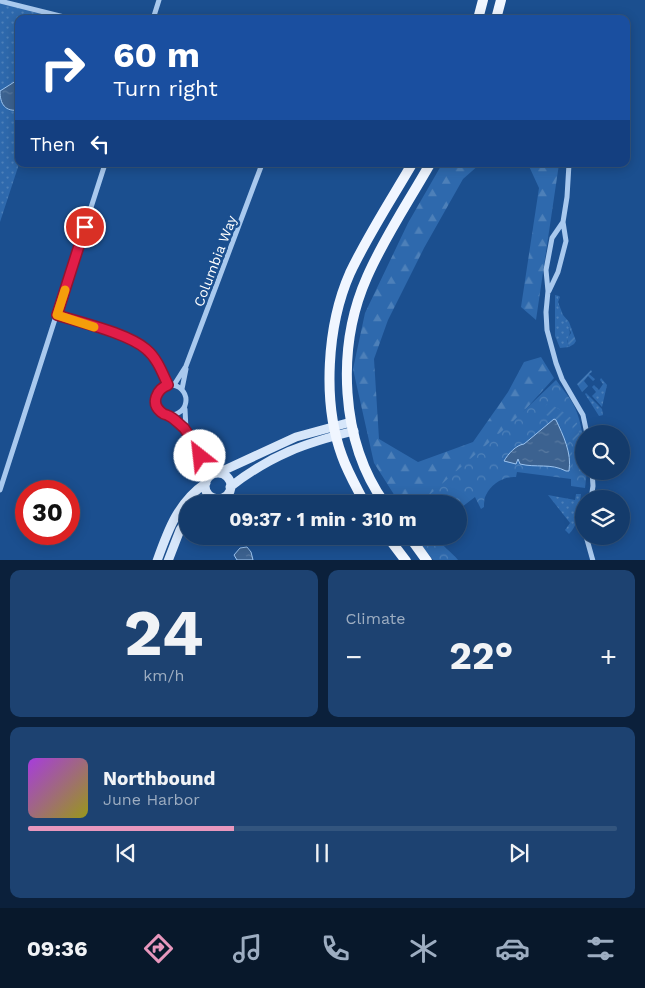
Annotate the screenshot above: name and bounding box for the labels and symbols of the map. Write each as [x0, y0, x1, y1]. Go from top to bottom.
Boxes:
pin [64, 206, 106, 248]
street label: Columbia Way [190, 212, 240, 309]
position arrow [173, 429, 225, 481]
speed limit sign: 30 [15, 480, 80, 545]

